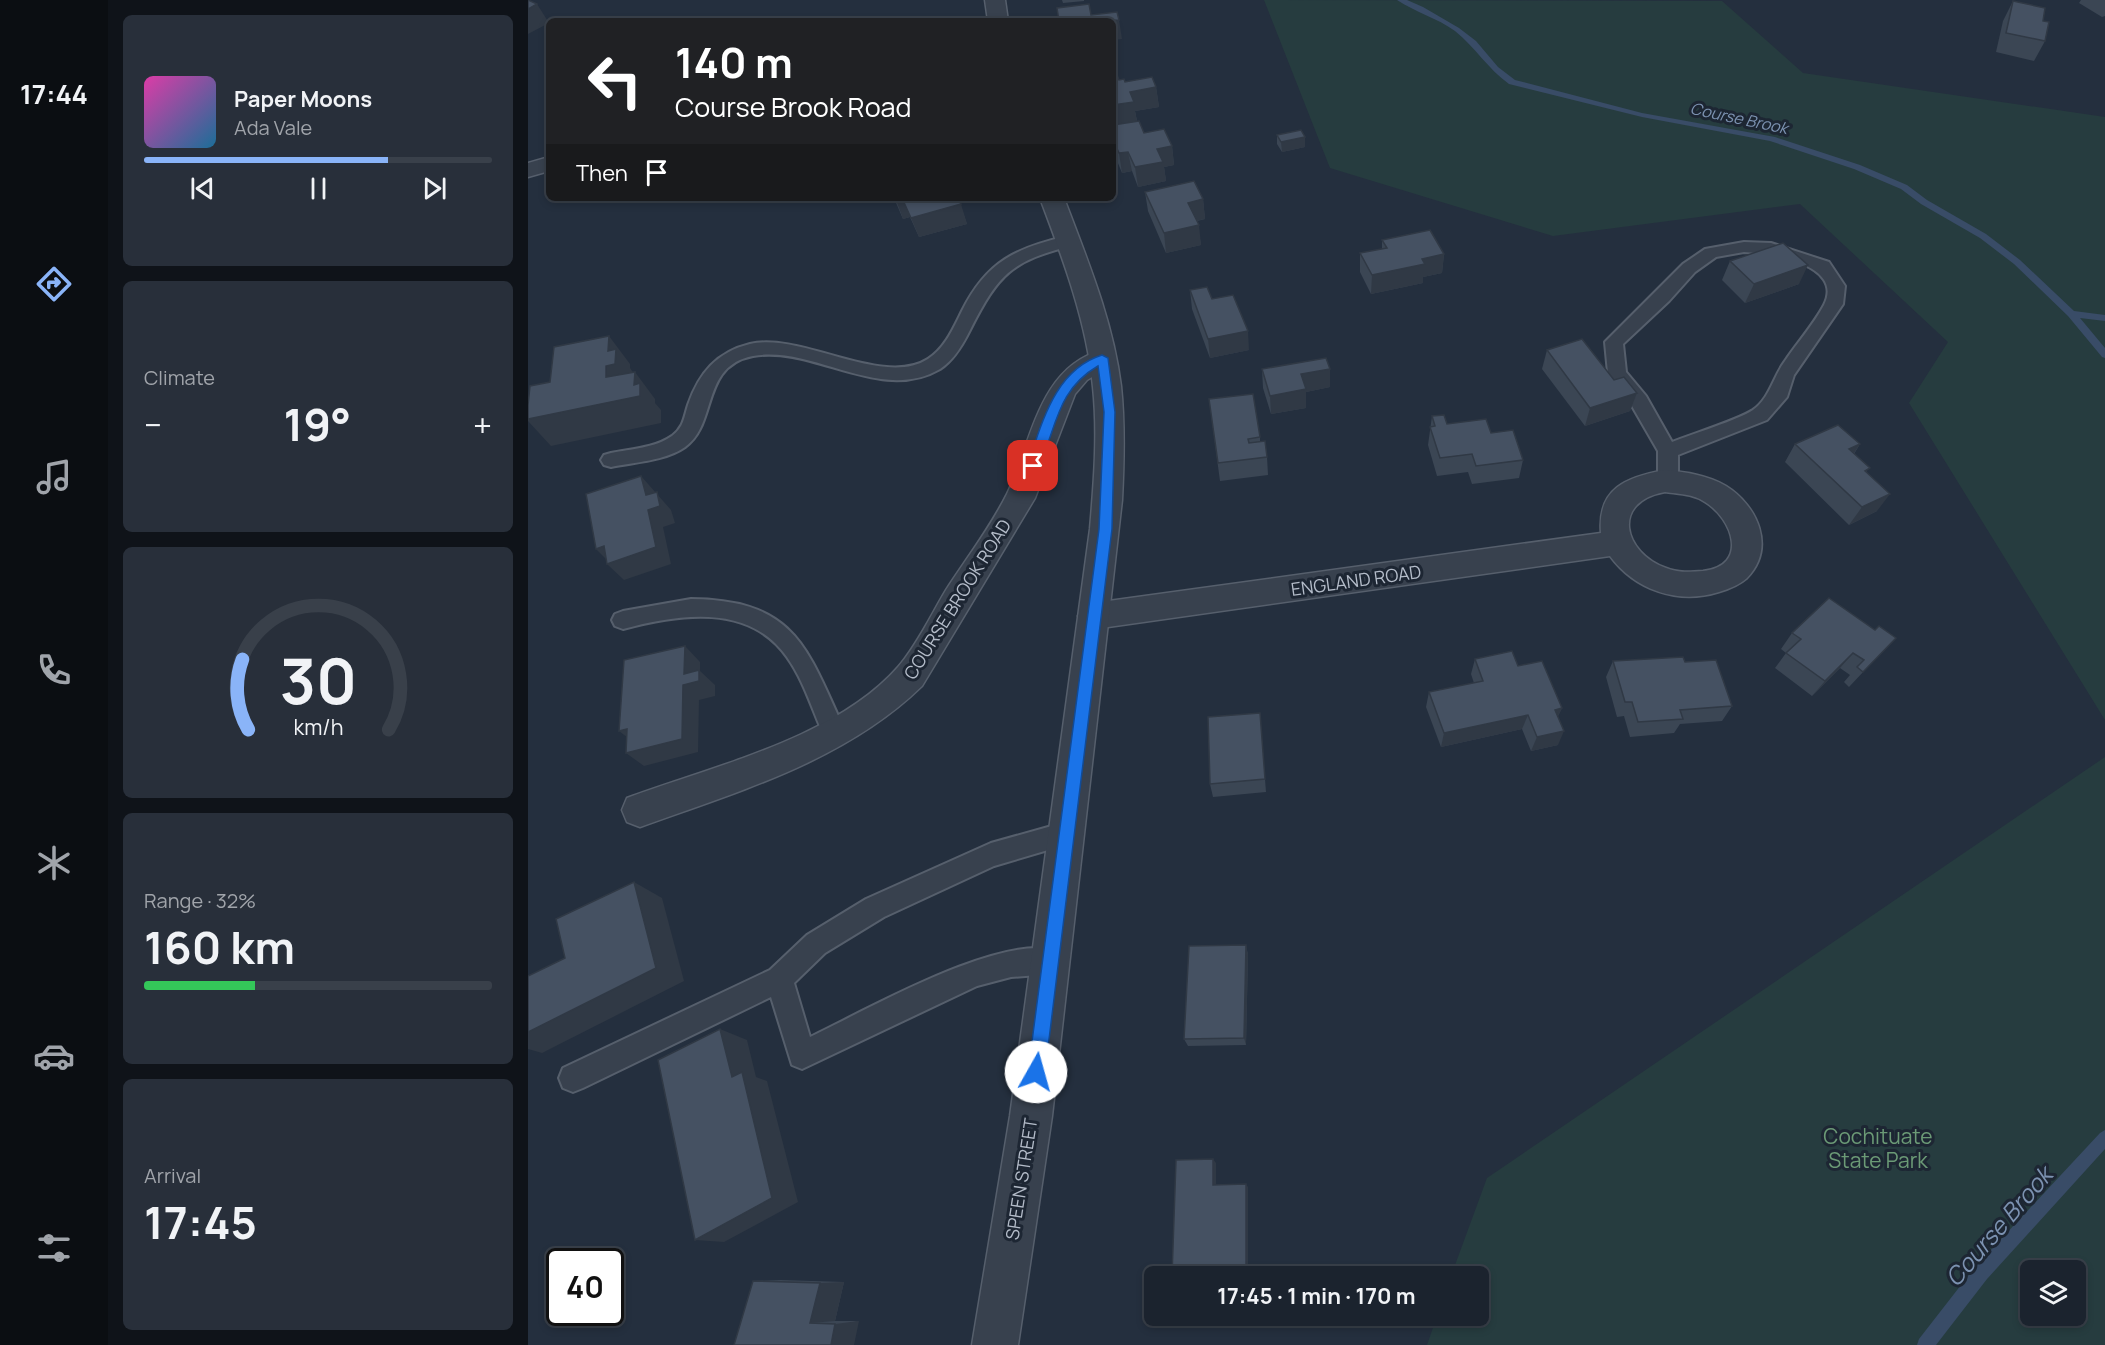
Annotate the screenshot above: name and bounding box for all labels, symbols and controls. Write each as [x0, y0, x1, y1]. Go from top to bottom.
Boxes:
text: 140 m [675, 33, 793, 91]
icon: left [576, 42, 654, 120]
text: 17:44 [20, 75, 88, 112]
text: Paper Moons [234, 84, 372, 114]
text: Course Brook Road [675, 88, 912, 125]
water label: Course Brook [1688, 97, 1792, 139]
text: Ada Vale [234, 114, 312, 141]
icon: arrive [640, 156, 673, 189]
text: Then [576, 158, 628, 188]
icon: previous [186, 172, 219, 205]
icon: pause [302, 172, 335, 205]
icon: next [418, 172, 451, 205]
icon: directions [33, 263, 75, 305]
text: Climate [144, 364, 215, 391]
text: 19° [283, 393, 351, 455]
text: − [144, 402, 162, 447]
text: + [473, 402, 492, 447]
pin [1007, 440, 1058, 491]
icon: arrive [1016, 449, 1049, 482]
icon: music [33, 456, 75, 498]
street label: COURSE BROOK ROAD [898, 514, 1016, 684]
street label: ENGLAND ROAD [1289, 559, 1423, 601]
text: 30 [279, 637, 357, 723]
icon: phone [33, 649, 75, 691]
text: km/h [293, 712, 343, 741]
icon: climate [33, 842, 75, 884]
text: Range · 32% [144, 887, 256, 914]
text: 160 km [144, 916, 295, 978]
icon: car [33, 1035, 75, 1077]
position arrow [1004, 1040, 1068, 1104]
street label: SPEEN STREET [1000, 1116, 1043, 1242]
park label: Cochituate State Park [1823, 1122, 1933, 1174]
water label: Course Brook [1937, 1157, 2061, 1293]
text: Arrival [144, 1162, 201, 1189]
text: 17:45 [144, 1191, 257, 1253]
icon: filters [33, 1227, 75, 1269]
speed limit sign: 40 [546, 1248, 624, 1326]
map controls [2020, 1260, 2086, 1326]
button: layers [2020, 1260, 2086, 1326]
text: 17:45 · 1 min · 170 m [1217, 1281, 1416, 1311]

